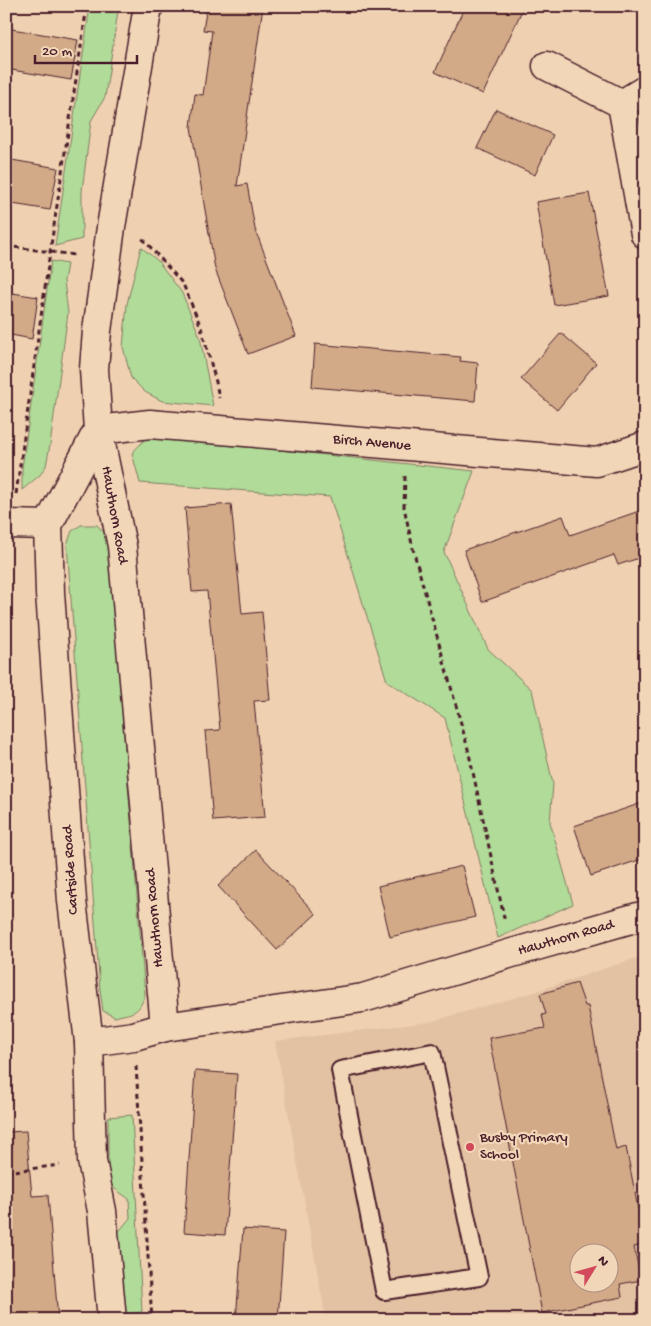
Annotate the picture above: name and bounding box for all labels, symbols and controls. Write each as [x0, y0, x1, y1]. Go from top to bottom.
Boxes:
scale bar [35, 32, 138, 64]
text: 20 m [42, 43, 72, 61]
street label: Birch Avenue [331, 431, 412, 455]
street label: Hawthorn Road [97, 465, 132, 567]
street label: Cartside Road [59, 824, 83, 915]
street label: Hawthorn Road [142, 867, 168, 968]
street label: Hawthorn Road [516, 915, 617, 960]
place label: Busby Primary School [479, 1129, 568, 1164]
marker: Busby Primary School [464, 1141, 476, 1153]
north arrow [568, 1244, 618, 1294]
text: N [593, 1253, 612, 1270]

